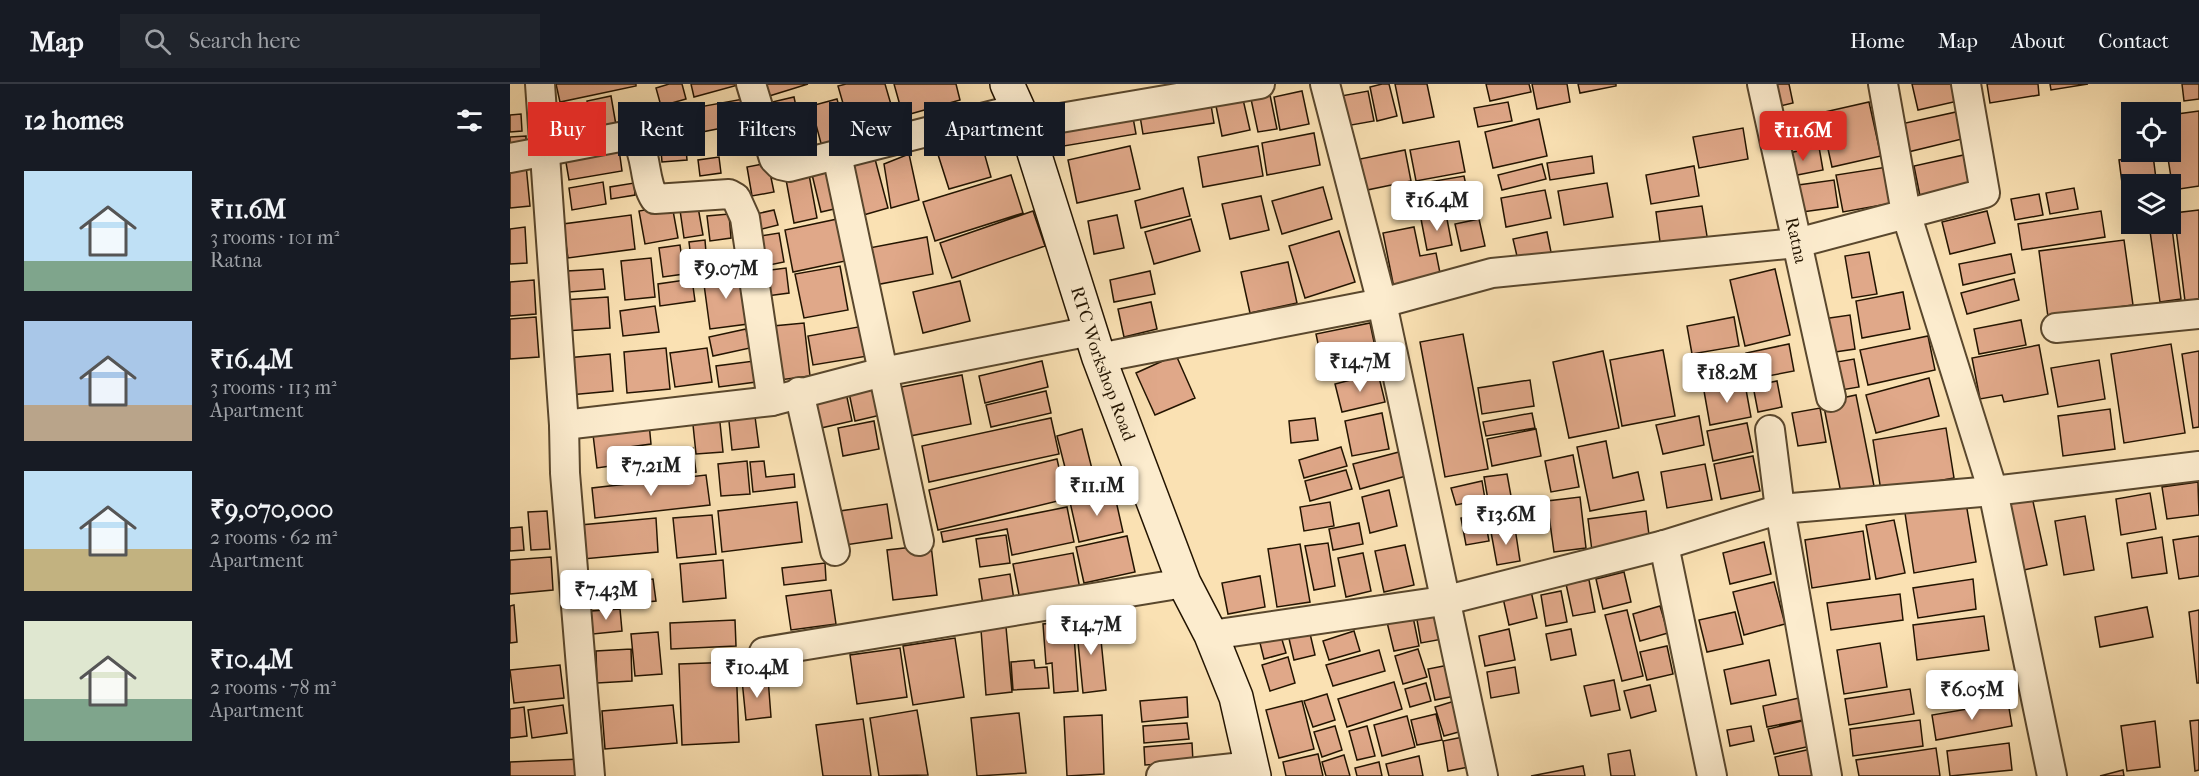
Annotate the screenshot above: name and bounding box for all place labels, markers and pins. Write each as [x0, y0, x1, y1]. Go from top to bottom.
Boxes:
pin: ₹11.6M [1754, 111, 1852, 162]
pin: ₹16.4M [1388, 181, 1486, 232]
pin: ₹9.07M [677, 249, 775, 300]
pin: ₹14.7M [1311, 342, 1409, 393]
pin: ₹18.2M [1678, 353, 1776, 404]
pin: ₹7.21M [602, 446, 700, 497]
pin: ₹11.1M [1048, 466, 1146, 517]
pin: ₹13.6M [1457, 495, 1555, 546]
pin: ₹7.43M [557, 570, 655, 621]
pin: ₹14.7M [1042, 605, 1140, 656]
pin: ₹10.4M [708, 648, 806, 699]
pin: ₹6.05M [1923, 670, 2021, 721]

